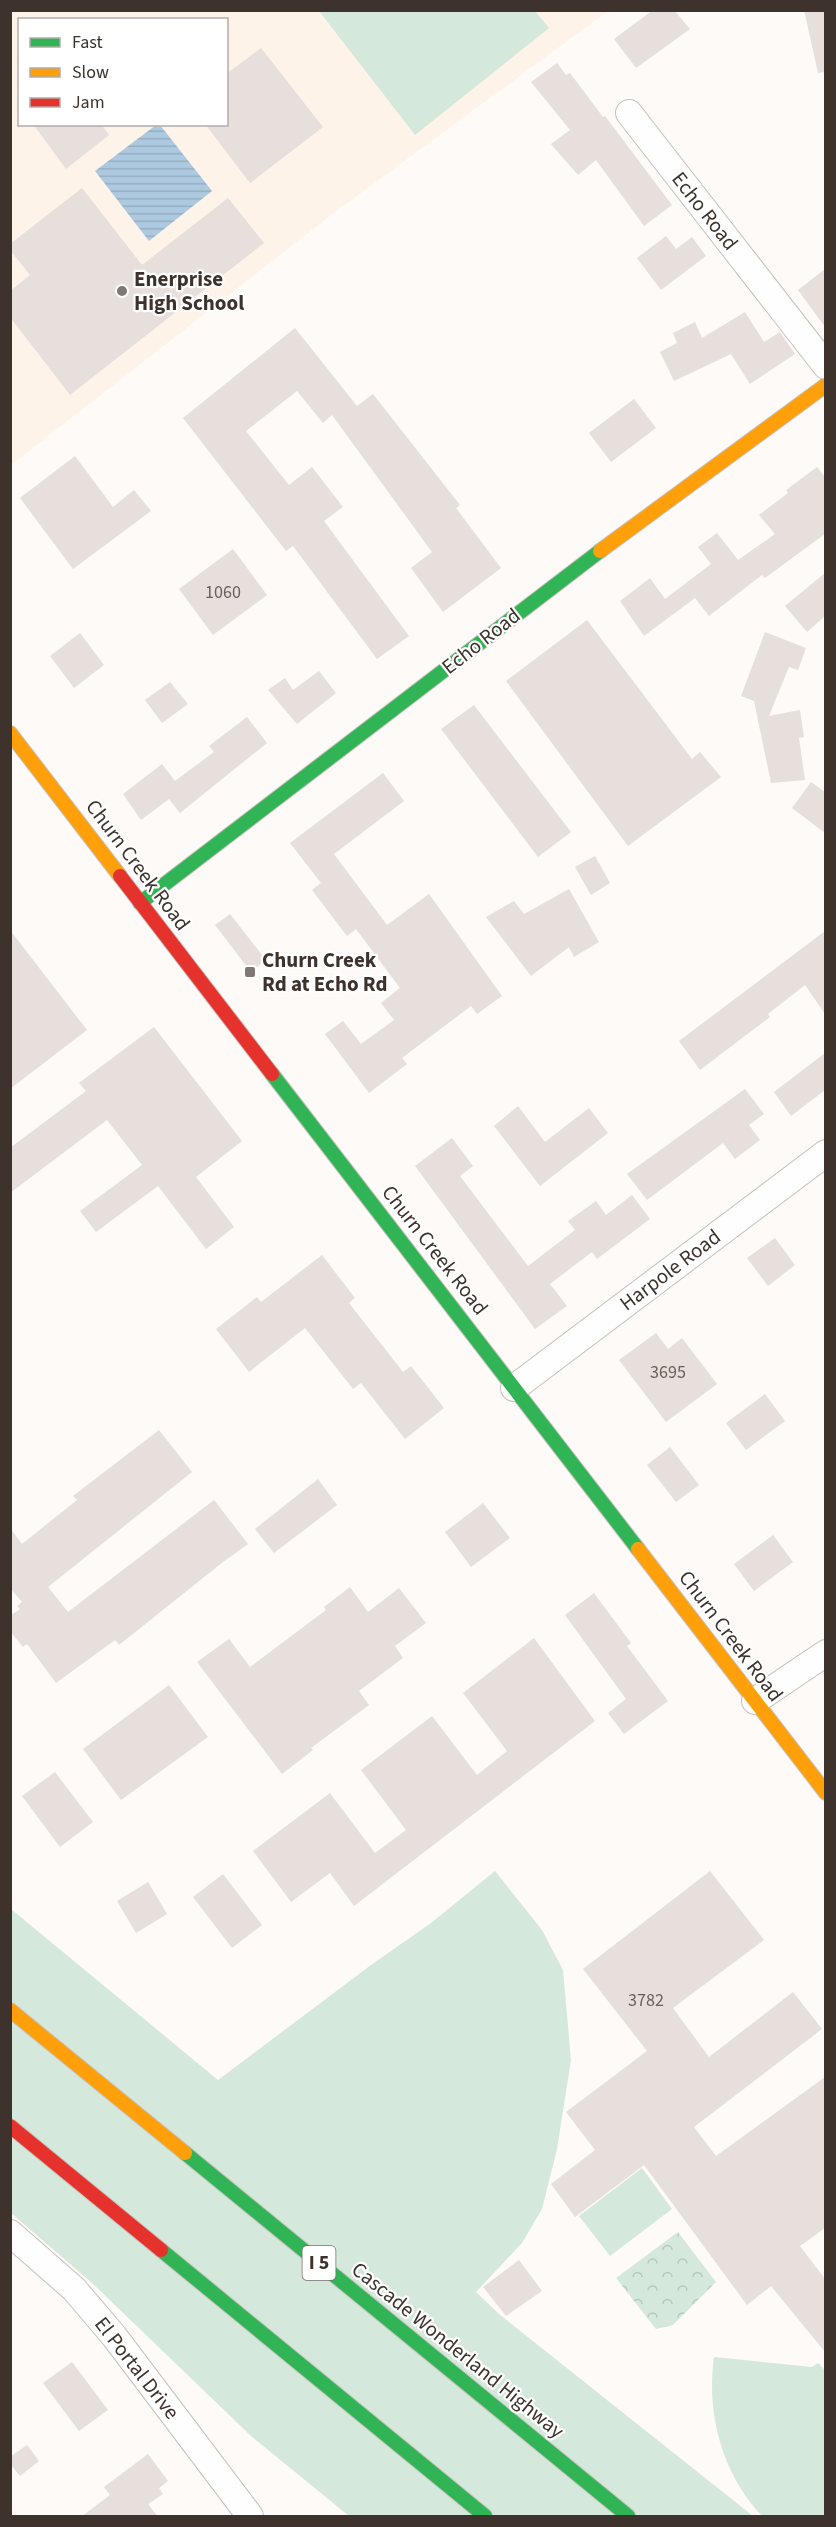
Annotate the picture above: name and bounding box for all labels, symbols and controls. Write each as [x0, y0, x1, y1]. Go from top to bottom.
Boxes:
legend [18, 18, 228, 126]
text: Fast [72, 30, 103, 55]
text: Slow [72, 60, 109, 85]
text: Jam [72, 90, 105, 115]
street label: Echo Road [665, 165, 745, 257]
place label: Enerprise High School [134, 264, 244, 318]
marker: Enerprise High School [115, 284, 129, 298]
house number: 1060 [205, 580, 241, 605]
street label: Echo Road [435, 601, 527, 681]
street label: Churn Creek Road [79, 793, 197, 937]
place label: Churn Creek Rd at Echo Rd [262, 945, 388, 999]
marker: Churn Creek Rd at Echo Rd [243, 965, 257, 979]
street label: Churn Creek Road [375, 1179, 495, 1321]
street label: Harpole Road [613, 1222, 727, 1318]
house number: 3695 [650, 1360, 686, 1385]
street label: Churn Creek Road [672, 1564, 790, 1708]
house number: 3782 [628, 1988, 664, 2013]
road number: I 5 [302, 2246, 336, 2280]
street label: Cascade Wonderland Highway [345, 2255, 571, 2445]
street label: El Portal Drive [87, 2310, 187, 2426]

